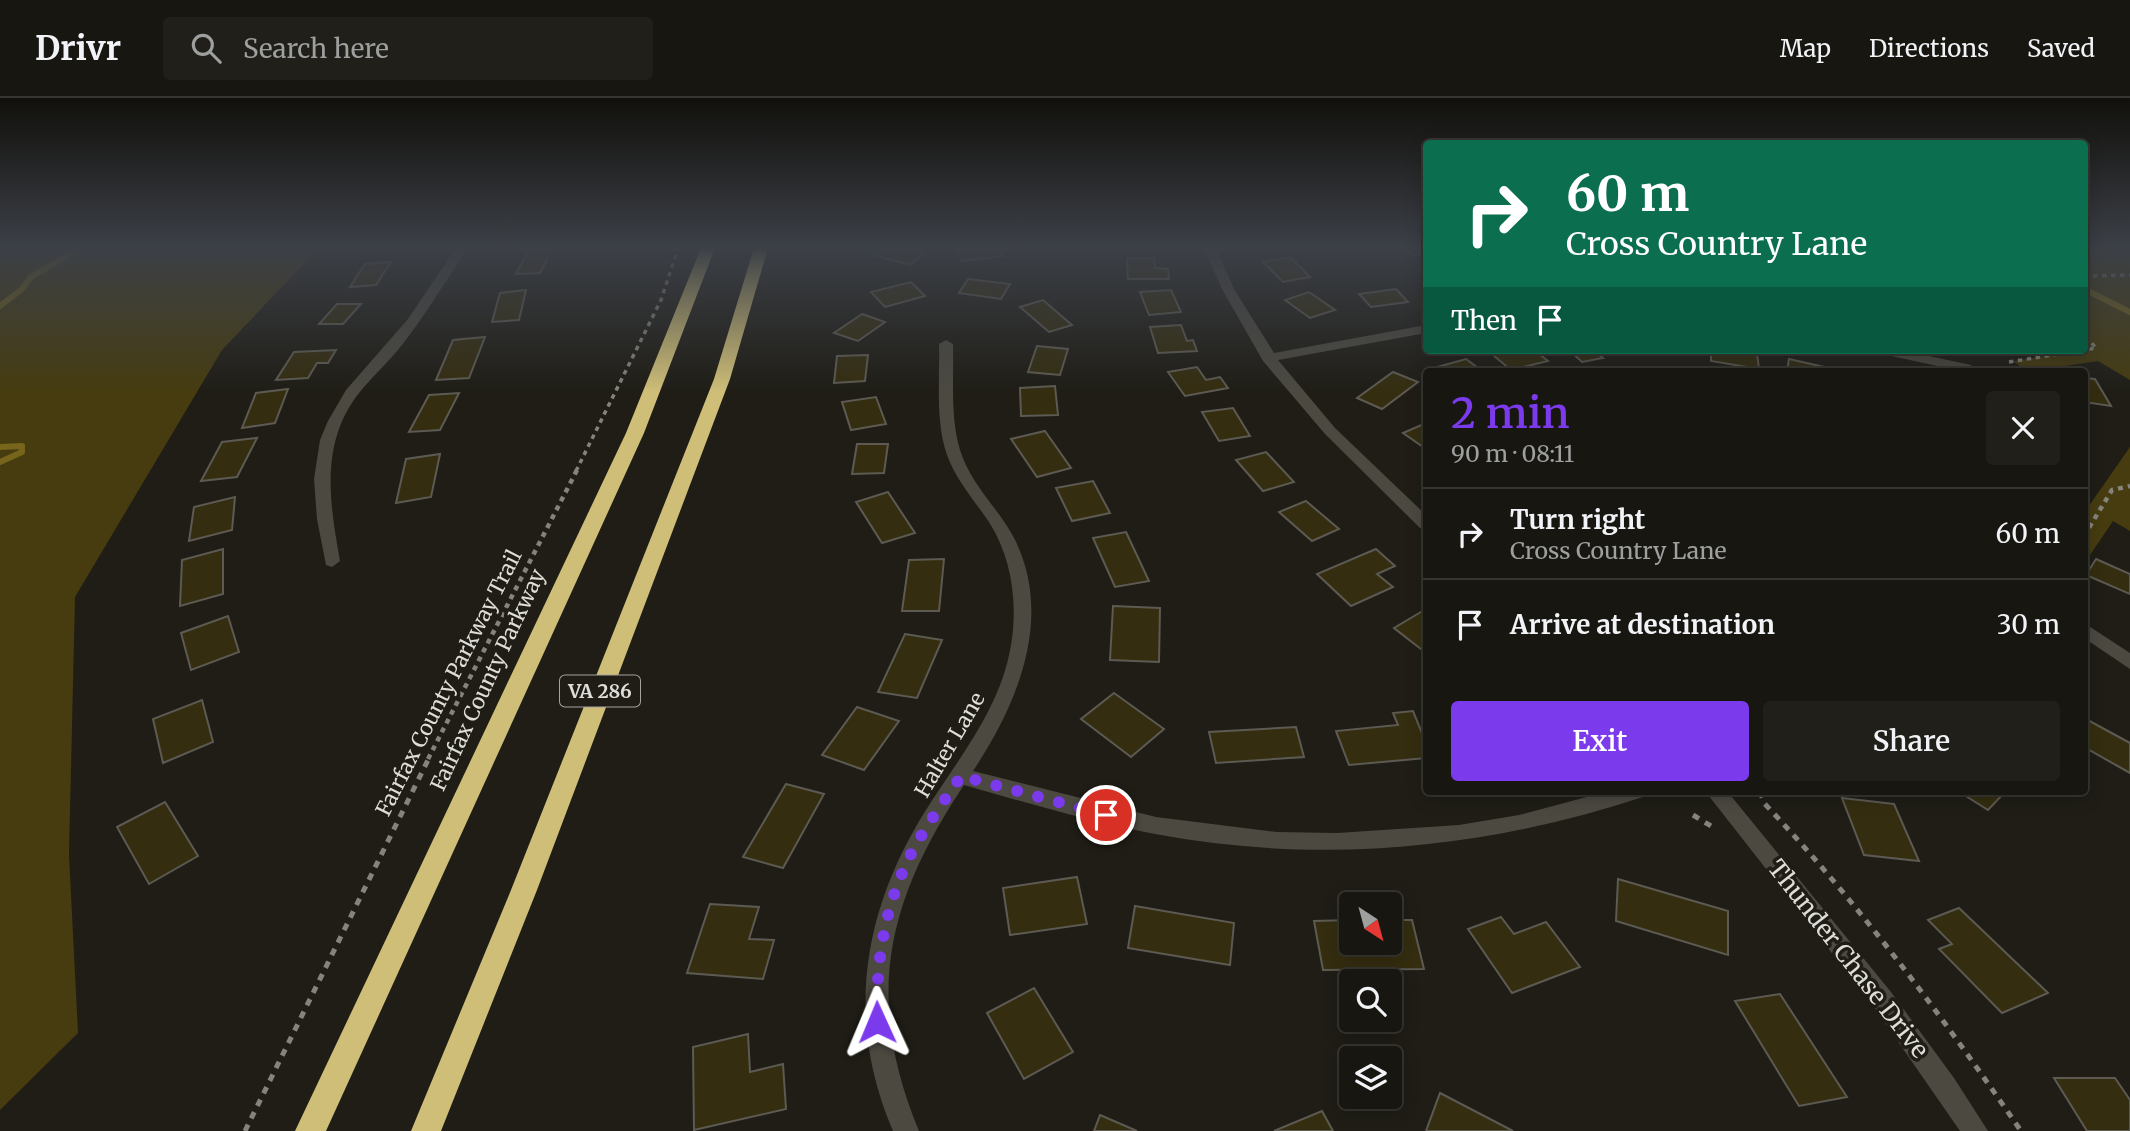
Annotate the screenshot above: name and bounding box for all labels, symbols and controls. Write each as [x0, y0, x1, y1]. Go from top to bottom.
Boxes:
search box [163, 17, 653, 80]
text: Drivr [35, 28, 121, 69]
icon: search [187, 29, 225, 67]
text: Search here [243, 32, 389, 65]
text: Map [1780, 33, 1831, 64]
text: Directions [1869, 33, 1989, 64]
text: Saved [2027, 33, 2095, 64]
text: 60 m [1566, 163, 1689, 224]
icon: right [1451, 168, 1542, 259]
text: Cross Country Lane [1566, 224, 1867, 264]
icon: arrive [1531, 301, 1569, 339]
text: Then [1451, 304, 1517, 337]
text: 2 min [1451, 387, 1570, 439]
button: close [1986, 391, 2060, 465]
text: 90 m · 08:11 [1451, 439, 1574, 468]
text: Turn right [1510, 503, 1645, 536]
icon: right [1451, 515, 1489, 553]
text: 60 m [1996, 517, 2060, 550]
text: Cross Country Lane [1510, 536, 1726, 565]
street label: Fairfax County Parkway Trail [370, 545, 528, 820]
street label: Fairfax County Parkway [424, 564, 551, 795]
icon: arrive [1451, 606, 1489, 644]
text: Arrive at destination [1510, 608, 1775, 641]
text: 30 m [1997, 608, 2060, 641]
road number: VA 286 [560, 676, 640, 706]
street label: Halter Lane [909, 687, 991, 802]
button: Exit [1451, 701, 1749, 781]
button: Share [1763, 701, 2060, 781]
pin [1076, 785, 1136, 845]
icon: arrive [1087, 796, 1125, 834]
street label: Thunder Chase Drive [1761, 853, 1936, 1064]
north arrow [1339, 892, 1402, 956]
map controls [1339, 892, 1402, 1109]
button: search [1339, 969, 1402, 1032]
position arrow [840, 985, 914, 1059]
button: layers [1339, 1046, 1402, 1109]

